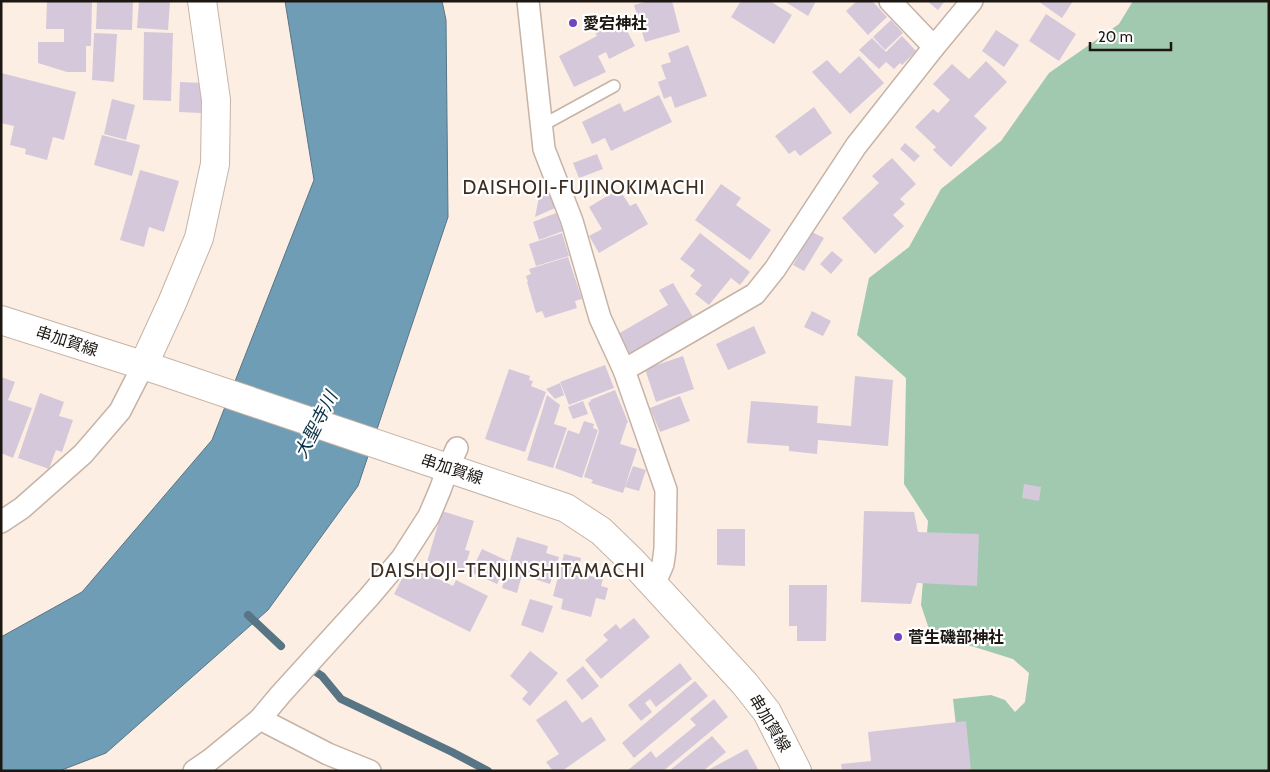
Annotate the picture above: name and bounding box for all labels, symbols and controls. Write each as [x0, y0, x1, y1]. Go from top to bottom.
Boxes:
place label: 愛宕神社 [583, 14, 647, 33]
marker: 愛宕神社 [567, 17, 579, 29]
scale bar [1090, 20, 1171, 52]
text: 20 m [1098, 28, 1133, 46]
district label: DAISHOJI-FUJINOKIMACHI [463, 176, 705, 199]
street label: 串加賀線 [34, 322, 100, 360]
water label: 大聖寺川 [290, 386, 343, 462]
street label: 串加賀線 [419, 450, 485, 488]
district label: DAISHOJI-TENJINSHITAMACHI [370, 559, 646, 582]
place label: 菅生磯部神社 [908, 628, 1004, 647]
marker: 菅生磯部神社 [892, 631, 904, 643]
street label: 串加賀線 [745, 691, 795, 755]

